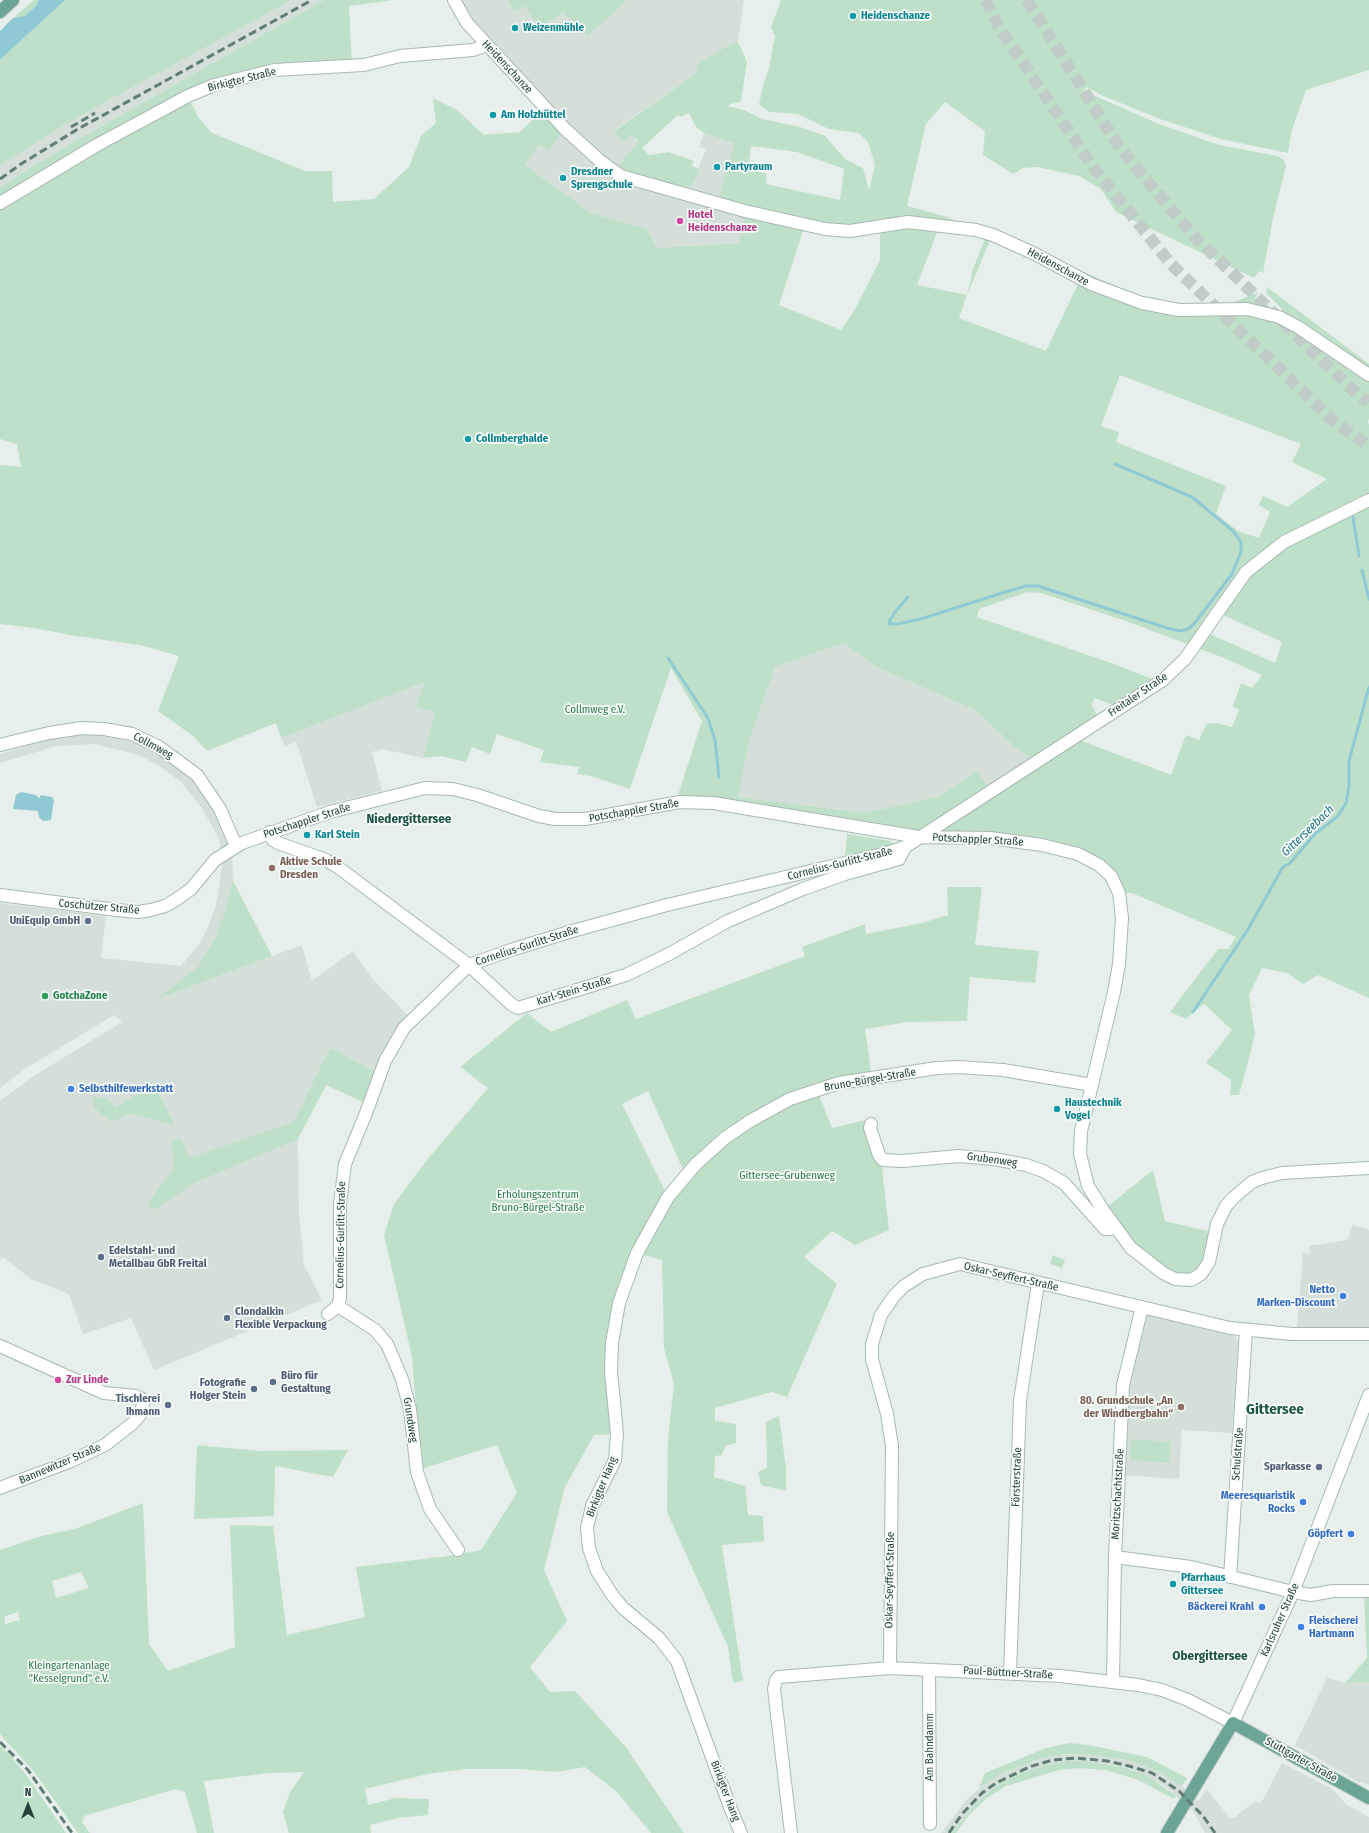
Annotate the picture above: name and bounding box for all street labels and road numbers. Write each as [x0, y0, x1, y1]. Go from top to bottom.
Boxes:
street label: Heidenschanze [479, 38, 535, 96]
street label: Birkigter Straße [206, 65, 278, 95]
street label: Heidenschanze [1025, 245, 1091, 289]
street label: Freitaler Straße [1106, 670, 1170, 720]
street label: Collmweg [131, 730, 175, 762]
street label: Potschappler Straße [588, 797, 680, 825]
street label: Potschappler Straße [262, 801, 352, 841]
street label: Potschappler Straße [932, 831, 1024, 849]
street label: Cornelius-Gurlitt-Straße [786, 845, 894, 883]
street label: Coschützer Straße [58, 897, 140, 917]
street label: Cornelius-Gurlitt-Straße [474, 923, 580, 969]
street label: Karl-Stein-Straße [535, 973, 613, 1009]
street label: Bruno-Bürgel-Straße [823, 1065, 917, 1095]
street label: Grubenweg [966, 1150, 1018, 1170]
street label: Cornelius-Gurlitt-Straße [333, 1181, 349, 1289]
street label: Oskar-Seyffert-Straße [962, 1260, 1060, 1294]
street label: Grundweg [400, 1397, 420, 1443]
street label: Schulstraße [1230, 1427, 1246, 1481]
street label: Bannewitzer Straße [17, 1441, 103, 1487]
street label: Försterstraße [1009, 1447, 1025, 1507]
street label: Moritzschachtstraße [1109, 1448, 1127, 1540]
street label: Birkigter Hang [584, 1455, 620, 1519]
street label: Oskar-Seyffert-Straße [883, 1532, 897, 1628]
street label: Karlsruher Straße [1258, 1581, 1302, 1659]
street label: Paul-Büttner-Straße [963, 1664, 1053, 1682]
street label: Am Bahndamm [923, 1713, 937, 1781]
street label: Stuttgarter Straße [1263, 1735, 1339, 1785]
street label: Birkigter Hang [707, 1759, 743, 1823]

